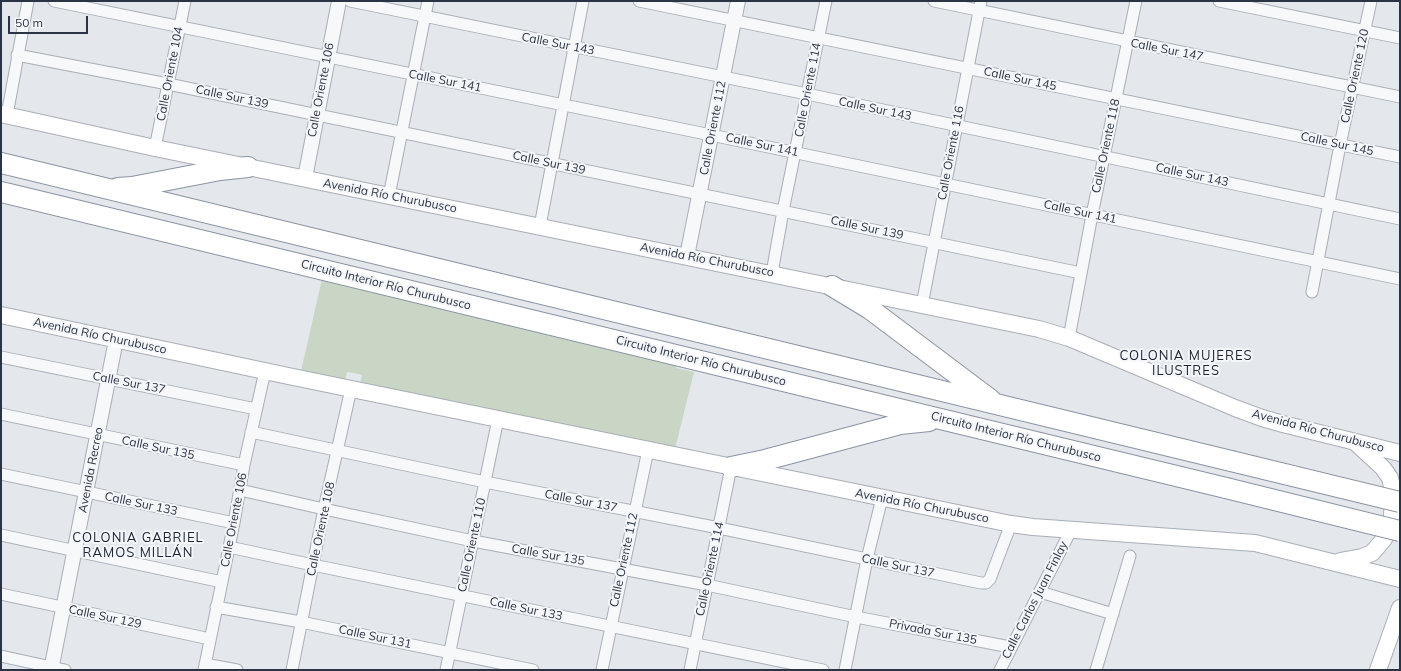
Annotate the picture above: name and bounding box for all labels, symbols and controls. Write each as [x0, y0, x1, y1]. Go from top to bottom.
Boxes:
scale bar [10, 8, 90, 34]
text: 50 m [15, 15, 43, 30]
street label: Calle Oriente 104 [154, 25, 186, 123]
street label: Calle Oriente 120 [1338, 28, 1372, 124]
street label: Calle Sur 143 [520, 30, 596, 58]
street label: Calle Sur 147 [1129, 36, 1205, 64]
street label: Calle Oriente 106 [305, 41, 337, 139]
street label: Calle Oriente 114 [792, 41, 824, 139]
street label: Calle Sur 145 [982, 64, 1058, 94]
street label: Calle Sur 141 [407, 67, 483, 95]
street label: Calle Oriente 112 [697, 79, 729, 177]
street label: Calle Sur 139 [194, 82, 270, 112]
street label: Calle Sur 143 [837, 94, 913, 124]
street label: Calle Oriente 118 [1089, 98, 1123, 194]
street label: Calle Oriente 116 [935, 104, 967, 202]
street label: Calle Sur 145 [1299, 129, 1375, 159]
street label: Calle Sur 141 [724, 130, 800, 160]
street label: Calle Sur 139 [511, 148, 587, 178]
street label: Calle Sur 143 [1154, 160, 1230, 190]
street label: Avenida Río Churubusco [322, 176, 458, 216]
street label: Calle Sur 141 [1042, 197, 1118, 227]
street label: Calle Sur 139 [829, 213, 905, 243]
street label: Avenida Río Churubusco [639, 240, 775, 280]
street label: Circuito Interior Río Churubusco [299, 257, 473, 313]
street label: Avenida Río Churubusco [32, 315, 168, 357]
street label: Circuito Interior Río Churubusco [614, 333, 788, 389]
district label: COLONIA MUJERES ILUSTRES [1119, 348, 1253, 379]
street label: Calle Sur 137 [91, 369, 167, 397]
street label: Avenida Río Churubusco [1250, 406, 1386, 456]
street label: Circuito Interior Río Churubusco [929, 409, 1103, 465]
street label: Avenida Recreo [76, 426, 106, 514]
street label: Calle Sur 135 [120, 433, 196, 463]
street label: Calle Oriente 106 [218, 471, 250, 569]
street label: Calle Oriente 108 [304, 481, 338, 577]
street label: Avenida Río Churubusco [854, 486, 990, 526]
street label: Calle Sur 137 [543, 487, 619, 515]
street label: Calle Sur 133 [103, 489, 179, 519]
street label: Calle Oriente 110 [455, 497, 489, 593]
street label: Calle Oriente 112 [607, 512, 641, 608]
street label: Calle Oriente 114 [693, 521, 727, 617]
district label: COLONIA GABRIEL RAMOS MILLÁN [72, 530, 204, 561]
street label: Calle Carlos Juan Finlay [999, 539, 1071, 661]
street label: Calle Sur 135 [510, 541, 586, 569]
street label: Calle Sur 137 [860, 551, 936, 581]
street label: Calle Sur 133 [488, 594, 564, 624]
street label: Calle Sur 129 [67, 602, 143, 632]
street label: Privada Sur 135 [888, 616, 978, 648]
street label: Calle Sur 131 [337, 622, 413, 652]

